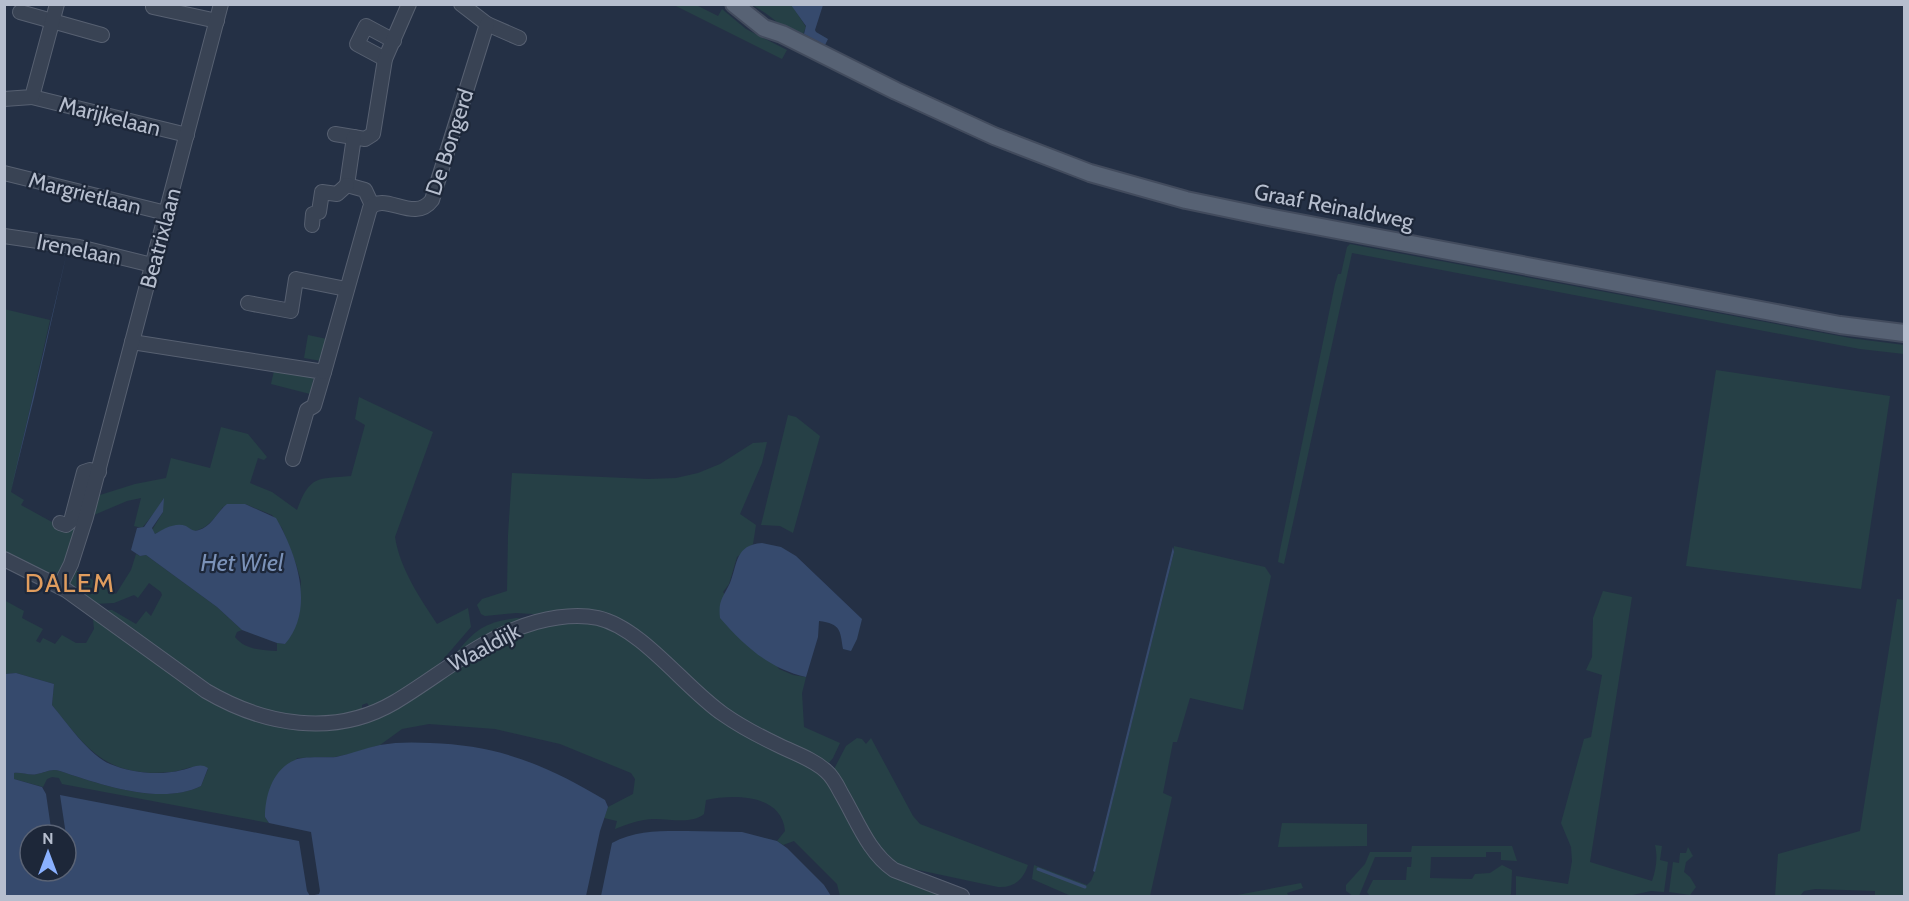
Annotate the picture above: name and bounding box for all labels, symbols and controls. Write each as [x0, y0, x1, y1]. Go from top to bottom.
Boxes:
street label: De Bongerd [420, 85, 479, 199]
street label: Marijkelaan [56, 91, 164, 142]
street label: Margrietlaan [26, 166, 144, 220]
street label: Graaf Reinaldweg [1252, 178, 1417, 235]
street label: Beatrixlaan [134, 185, 187, 291]
street label: Irenelaan [34, 228, 123, 271]
water label: Het Wiel [200, 548, 284, 577]
district label: DALEM [25, 567, 115, 599]
street label: Waaldijk [444, 617, 525, 678]
north arrow [18, 823, 78, 883]
text: N [42, 829, 54, 848]

